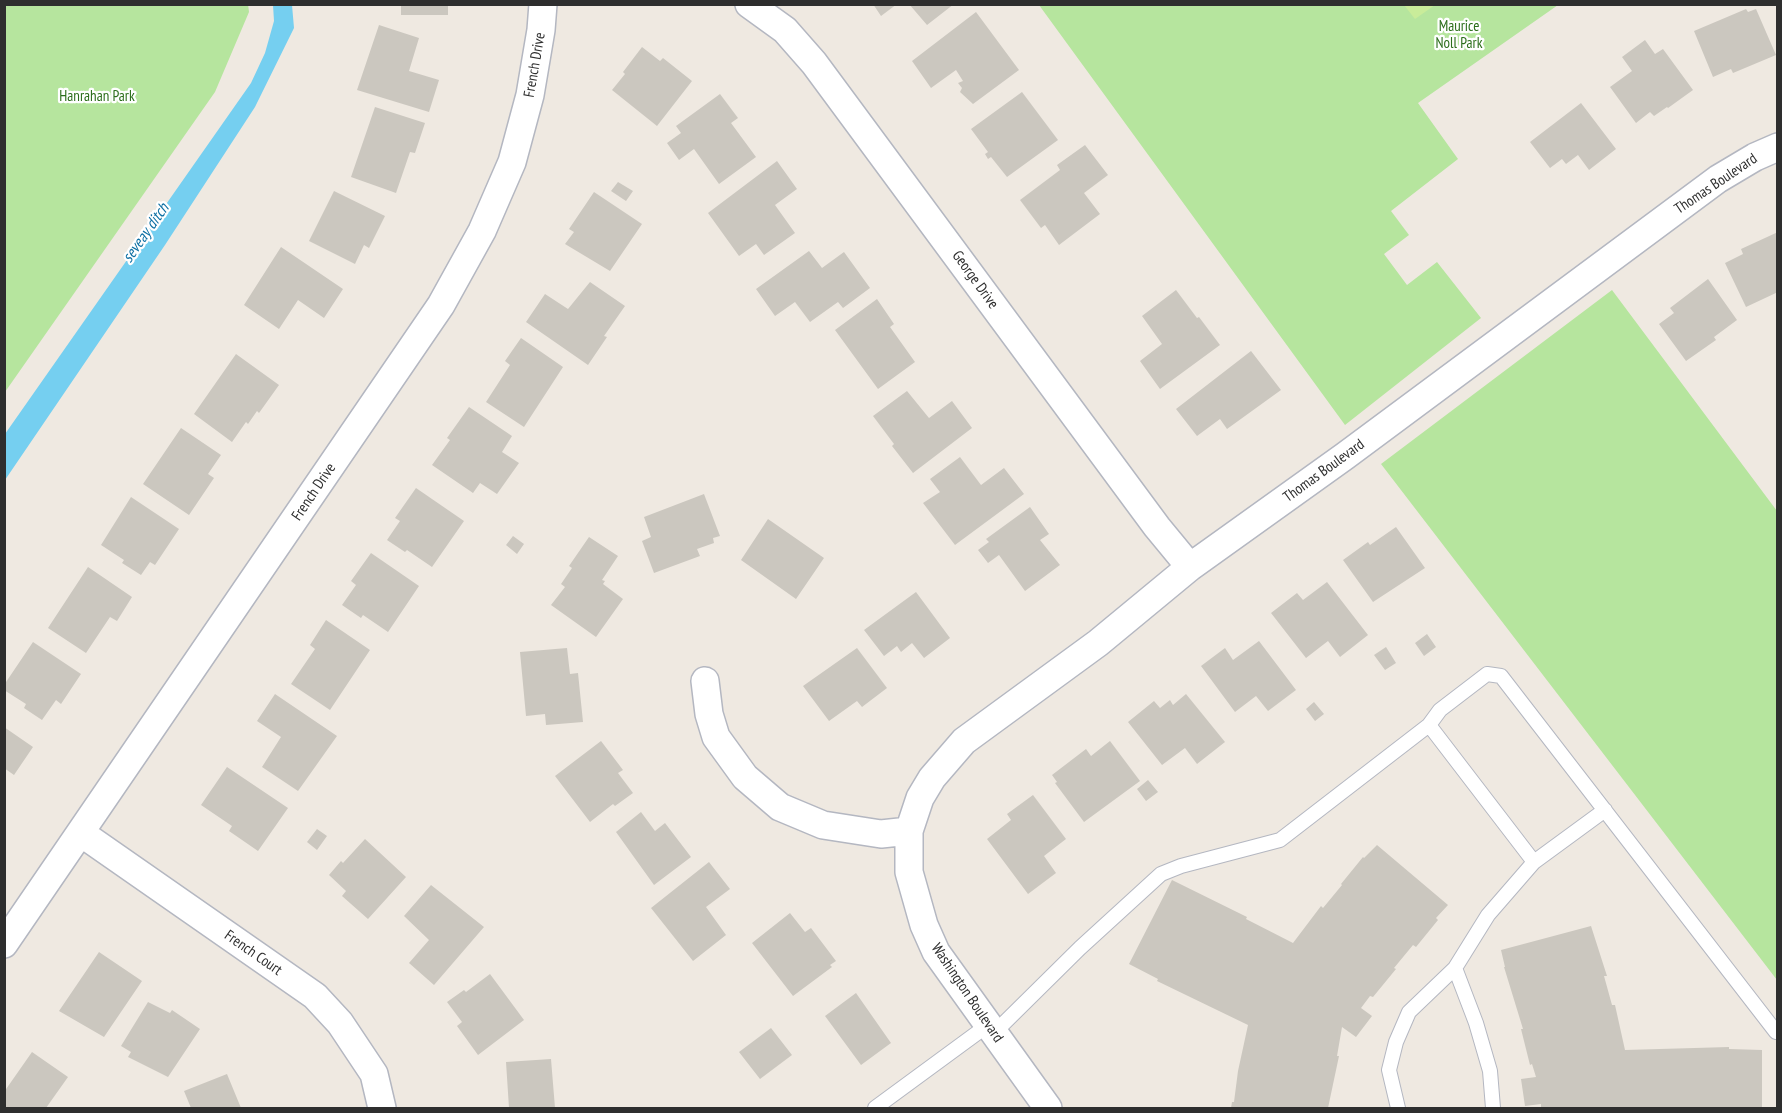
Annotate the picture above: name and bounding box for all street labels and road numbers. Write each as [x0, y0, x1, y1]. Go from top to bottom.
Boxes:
street label: French Drive [520, 31, 550, 99]
street label: Thomas Boulevard [1671, 150, 1761, 218]
street label: George Drive [948, 248, 1002, 312]
street label: Thomas Boulevard [1280, 436, 1368, 506]
street label: French Drive [288, 460, 340, 524]
street label: French Court [221, 927, 285, 979]
street label: Washington Boulevard [927, 940, 1007, 1046]

